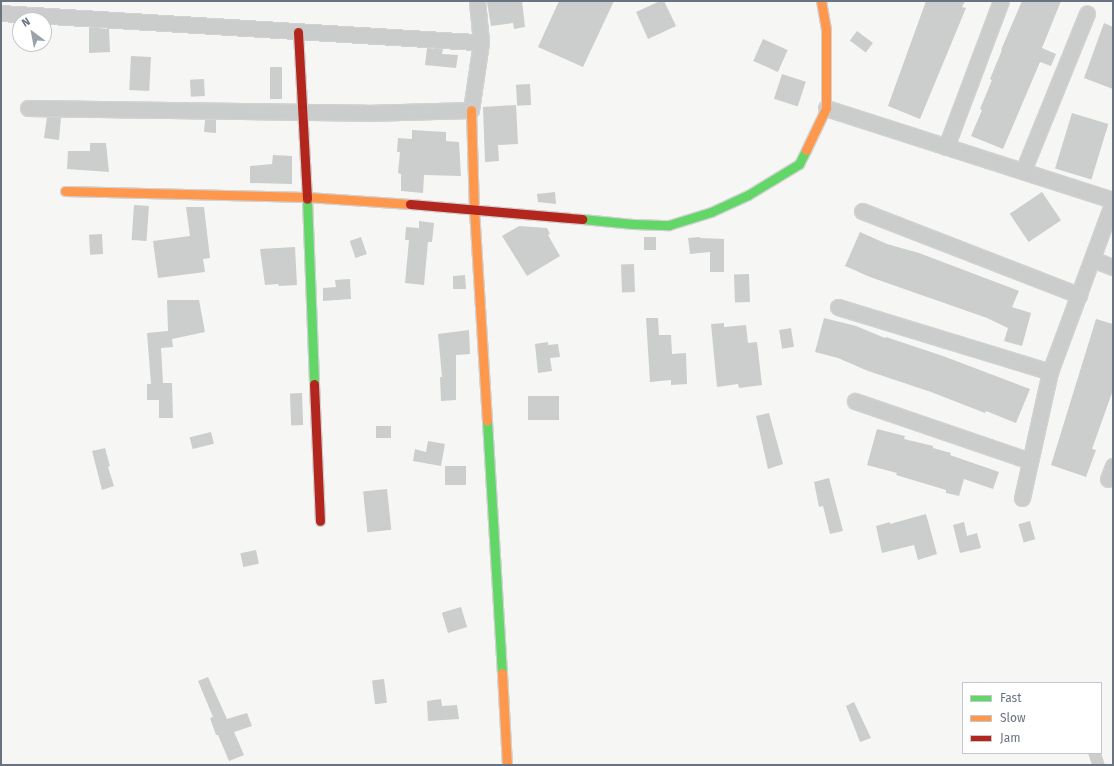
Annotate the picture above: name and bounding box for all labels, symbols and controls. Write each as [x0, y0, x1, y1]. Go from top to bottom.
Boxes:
north arrow [12, 12, 52, 52]
text: N [19, 15, 32, 30]
legend [962, 682, 1102, 754]
text: Fast [1000, 691, 1022, 705]
text: Slow [1000, 711, 1026, 725]
text: Jam [1000, 731, 1020, 745]

